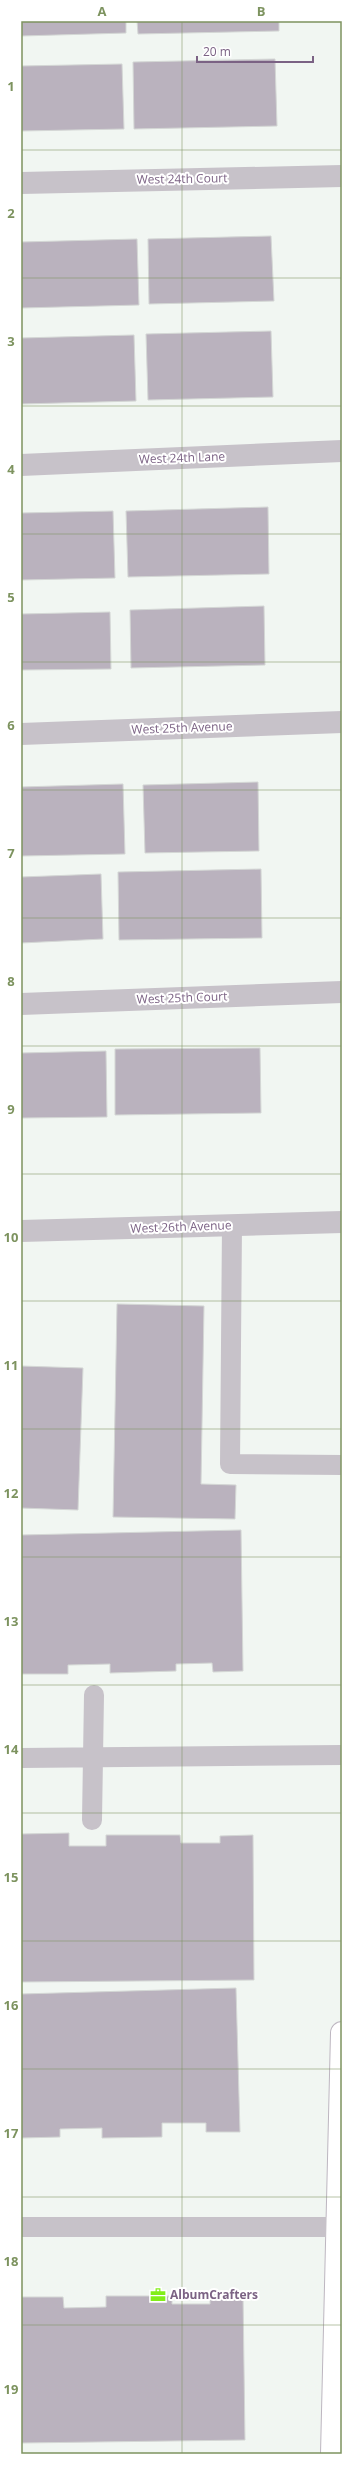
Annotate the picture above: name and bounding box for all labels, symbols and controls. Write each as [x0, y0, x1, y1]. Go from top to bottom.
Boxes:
text: A [98, 2, 107, 20]
text: B [257, 2, 266, 20]
scale bar [197, 38, 313, 64]
text: 20 m [203, 43, 231, 60]
text: 1 [7, 77, 15, 95]
street label: West 24th Court [136, 169, 227, 188]
text: 2 [7, 204, 15, 222]
text: 3 [7, 332, 15, 350]
street label: West 24th Lane [138, 447, 226, 468]
text: 4 [7, 460, 15, 478]
text: 5 [7, 588, 15, 606]
text: 6 [7, 716, 15, 734]
street label: West 25th Avenue [131, 717, 233, 738]
text: 7 [7, 844, 15, 862]
text: 8 [7, 972, 15, 990]
street label: West 25th Court [136, 987, 228, 1008]
text: 9 [7, 1100, 15, 1118]
street label: West 26th Avenue [130, 1216, 232, 1237]
text: 10 [4, 1228, 18, 1246]
text: 11 [4, 1356, 18, 1374]
text: 12 [4, 1484, 19, 1502]
text: 13 [4, 1612, 18, 1630]
text: 14 [4, 1740, 19, 1758]
text: 15 [4, 1868, 18, 1886]
text: 16 [4, 1996, 19, 2014]
text: 17 [4, 2124, 19, 2142]
text: 18 [4, 2252, 18, 2270]
office icon: AlbumCrafters [149, 2286, 167, 2304]
place label: AlbumCrafters [170, 2286, 258, 2303]
text: 19 [4, 2380, 18, 2398]

